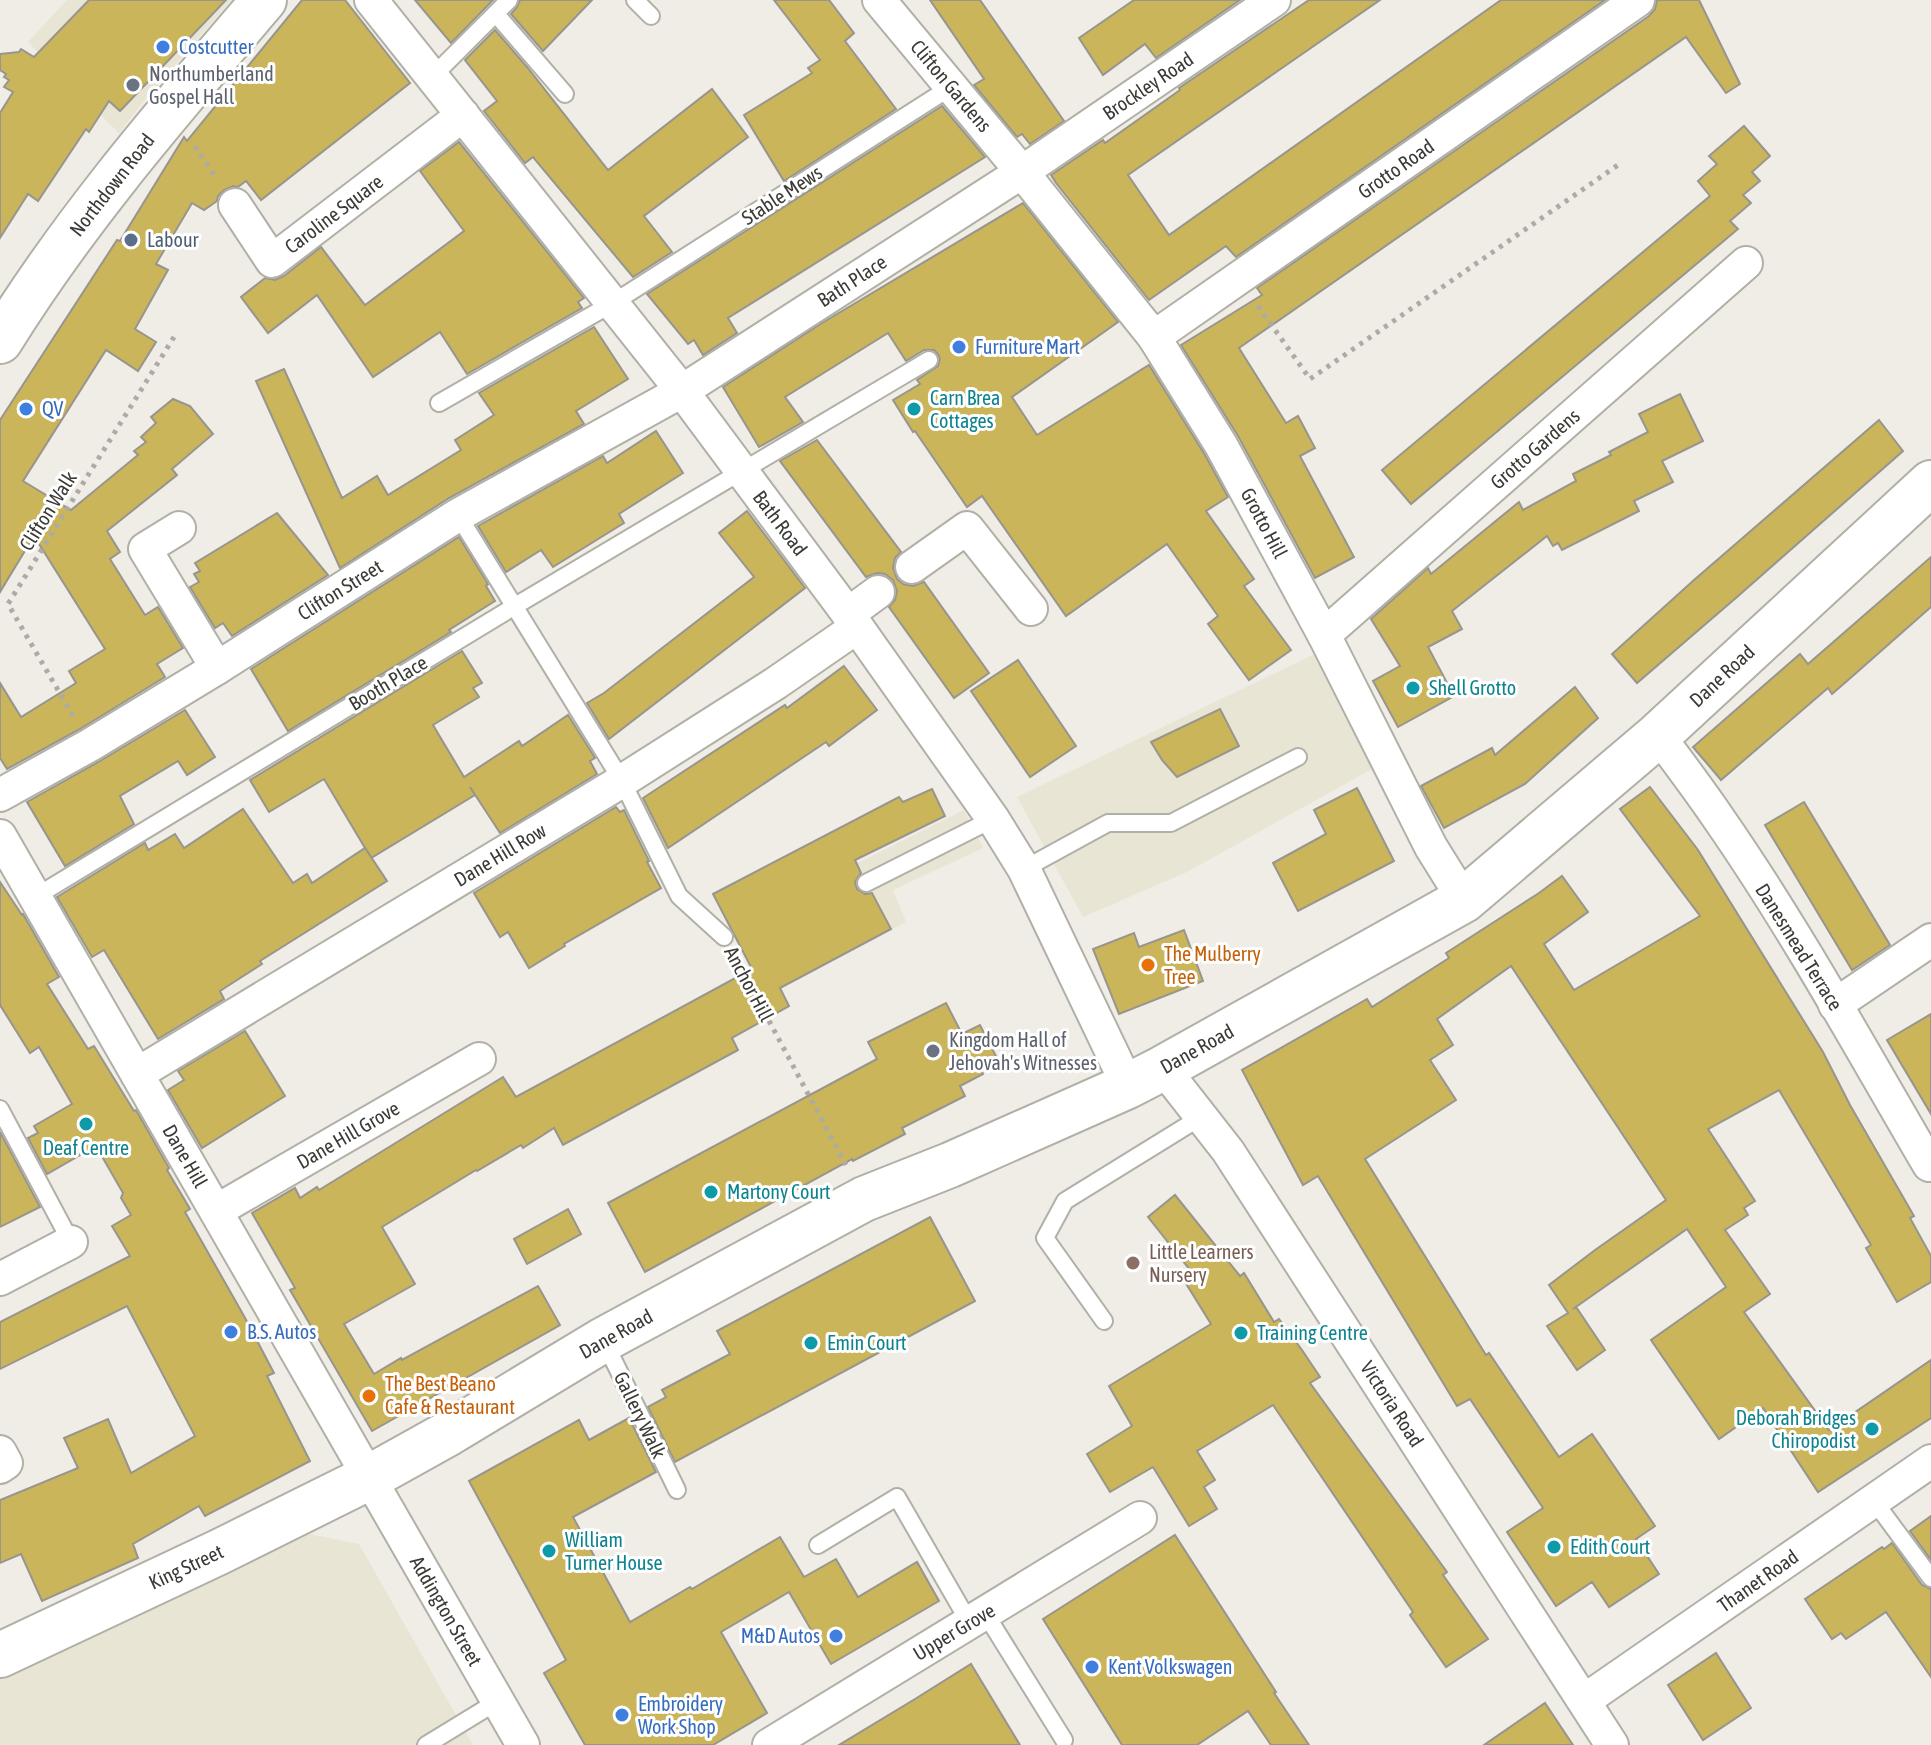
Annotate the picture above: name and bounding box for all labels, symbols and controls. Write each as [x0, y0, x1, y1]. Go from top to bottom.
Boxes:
place label: Costcutter [179, 35, 254, 58]
street label: Clifton Gardens [906, 35, 996, 136]
marker: Costcutter [154, 38, 172, 56]
street label: Brockley Road [1098, 47, 1197, 124]
place label: Northumberland Gospel Hall [149, 62, 274, 108]
marker: Northumberland Gospel Hall [124, 76, 142, 94]
street label: Northdown Road [64, 129, 159, 240]
street label: Grotto Road [1353, 134, 1438, 203]
street label: Stable Mews [737, 160, 826, 229]
street label: Caroline Square [280, 169, 387, 258]
place label: Labour [147, 228, 200, 251]
marker: Labour [122, 231, 140, 249]
street label: Bath Place [813, 250, 891, 311]
place label: Furniture Mart [975, 335, 1080, 358]
marker: Furniture Mart [950, 338, 968, 356]
place label: Carn Brea Cottages [930, 386, 1000, 432]
place label: QV [42, 397, 63, 420]
marker: QV [17, 400, 35, 418]
marker: Carn Brea Cottages [905, 400, 923, 418]
street label: Grotto Gardens [1485, 404, 1584, 494]
street label: Clifton Walk [14, 467, 81, 555]
street label: Grotto Hill [1236, 484, 1293, 562]
street label: Bath Road [749, 486, 812, 560]
street label: Clifton Street [293, 554, 387, 625]
street label: Dane Road [1684, 640, 1759, 711]
street label: Booth Place [344, 650, 431, 715]
place label: Shell Grotto [1429, 676, 1516, 699]
marker: Shell Grotto [1404, 679, 1422, 697]
street label: Dane Hill Row [450, 818, 550, 891]
street label: Danesmead Terrace [1751, 879, 1848, 1014]
street label: Anchor Hill [720, 942, 779, 1026]
place label: The Mulberry Tree [1164, 942, 1261, 988]
marker: The Mulberry Tree [1139, 956, 1157, 974]
street label: Dane Road [1156, 1019, 1237, 1078]
place label: Kingdom Hall of Jehovah's Witnesses [949, 1028, 1097, 1074]
marker: Kingdom Hall of Jehovah's Witnesses [924, 1042, 942, 1060]
street label: Dane Hill Grove [292, 1096, 403, 1173]
marker: Deaf Centre [77, 1115, 95, 1133]
street label: Dane Hill [158, 1120, 213, 1192]
place label: Deaf Centre [43, 1136, 129, 1159]
place label: Martony Court [727, 1180, 831, 1203]
marker: Martony Court [702, 1183, 720, 1201]
place label: Little Learners Nursery [1149, 1240, 1254, 1286]
marker: Little Learners Nursery [1124, 1254, 1142, 1272]
street label: Dane Road [575, 1304, 656, 1363]
place label: B.S. Autos [247, 1320, 316, 1343]
place label: Training Centre [1257, 1321, 1368, 1344]
marker: B.S. Autos [222, 1323, 240, 1341]
marker: Training Centre [1232, 1324, 1250, 1342]
place label: Emin Court [827, 1331, 907, 1354]
marker: Emin Court [802, 1334, 820, 1352]
street label: Victoria Road [1356, 1357, 1429, 1451]
street label: Gallery Walk [610, 1368, 671, 1462]
place label: The Best Beano Cafe & Restaurant [385, 1372, 515, 1418]
marker: The Best Beano Cafe & Restaurant [360, 1387, 378, 1405]
place label: Deborah Bridges Chiropodist [1736, 1406, 1856, 1452]
marker: Deborah Bridges Chiropodist [1863, 1420, 1881, 1438]
place label: William Turner House [565, 1528, 663, 1574]
place label: Edith Court [1570, 1535, 1651, 1558]
marker: Edith Court [1545, 1538, 1563, 1556]
street label: King Street [145, 1539, 227, 1594]
marker: William Turner House [540, 1542, 558, 1560]
street label: Thanet Road [1713, 1545, 1802, 1617]
street label: Addington Street [406, 1552, 487, 1670]
street label: Upper Grove [909, 1598, 999, 1665]
place label: M&D Autos [741, 1624, 820, 1647]
marker: M&D Autos [827, 1627, 845, 1645]
place label: Kent Volkswagen [1108, 1655, 1232, 1678]
marker: Kent Volkswagen [1083, 1658, 1101, 1676]
place label: Embroidery Work Shop [638, 1692, 723, 1738]
marker: Embroidery Work Shop [613, 1706, 631, 1724]

